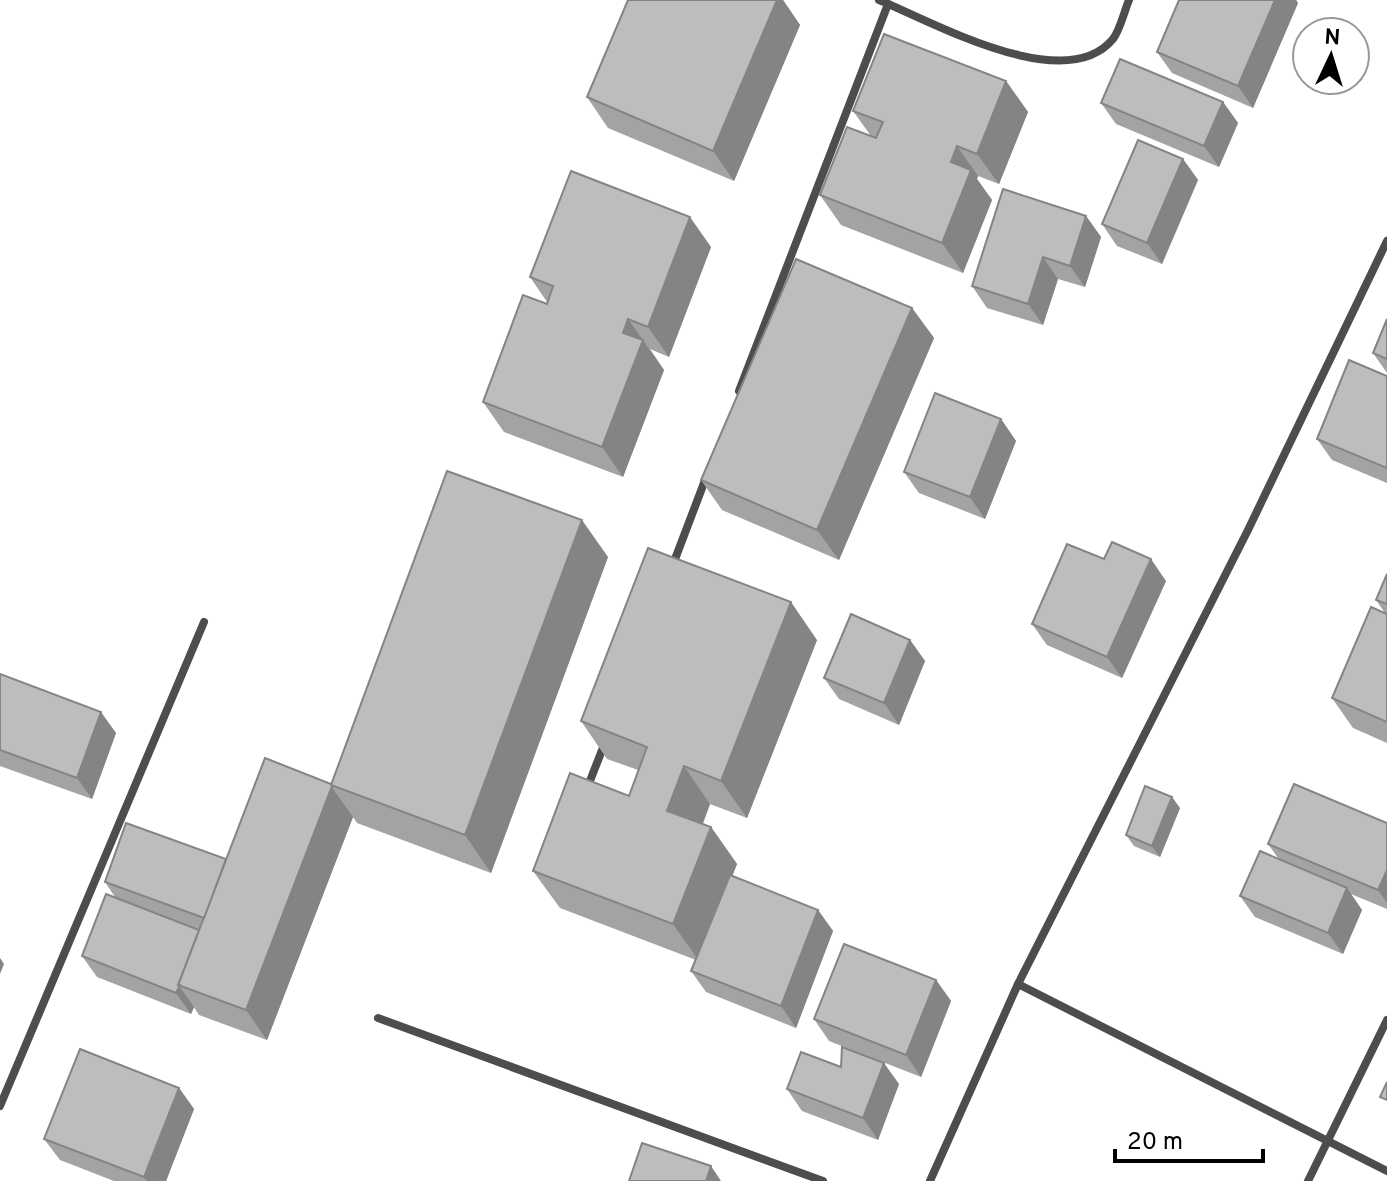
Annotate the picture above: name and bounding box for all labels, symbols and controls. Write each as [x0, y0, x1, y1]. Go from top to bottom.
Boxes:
north arrow [1291, 16, 1371, 96]
text: N [1323, 25, 1341, 53]
scale bar [1115, 1113, 1263, 1163]
text: 20 m [1127, 1128, 1183, 1158]

